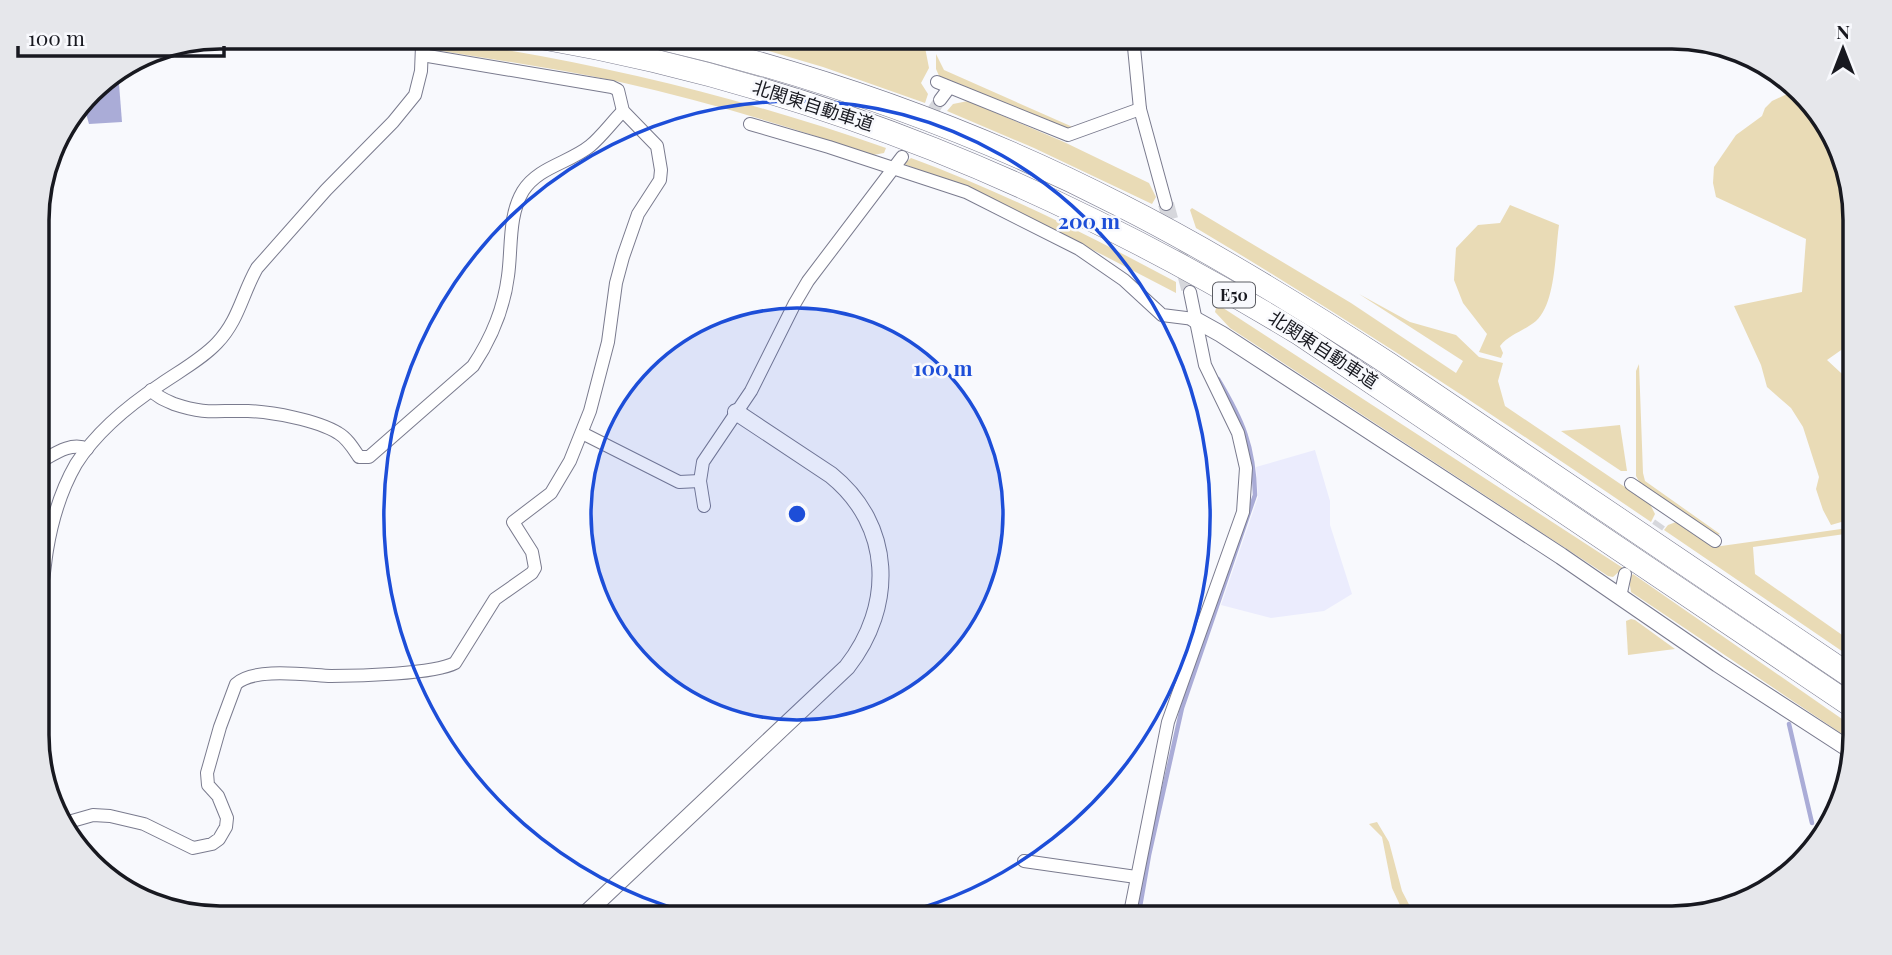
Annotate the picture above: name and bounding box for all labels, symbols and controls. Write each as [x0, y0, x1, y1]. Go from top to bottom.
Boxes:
scale bar [18, 14, 224, 58]
north arrow [1808, 14, 1878, 84]
text: N [1836, 18, 1850, 44]
text: 100 m [28, 23, 85, 51]
street label: 北関東自動車道 [750, 74, 877, 136]
text: 200 m [1058, 206, 1120, 234]
road number: E50 [1213, 282, 1255, 308]
street label: 北関東自動車道 [1264, 305, 1383, 394]
text: 100 m [913, 353, 973, 381]
centre of rings [785, 502, 809, 526]

